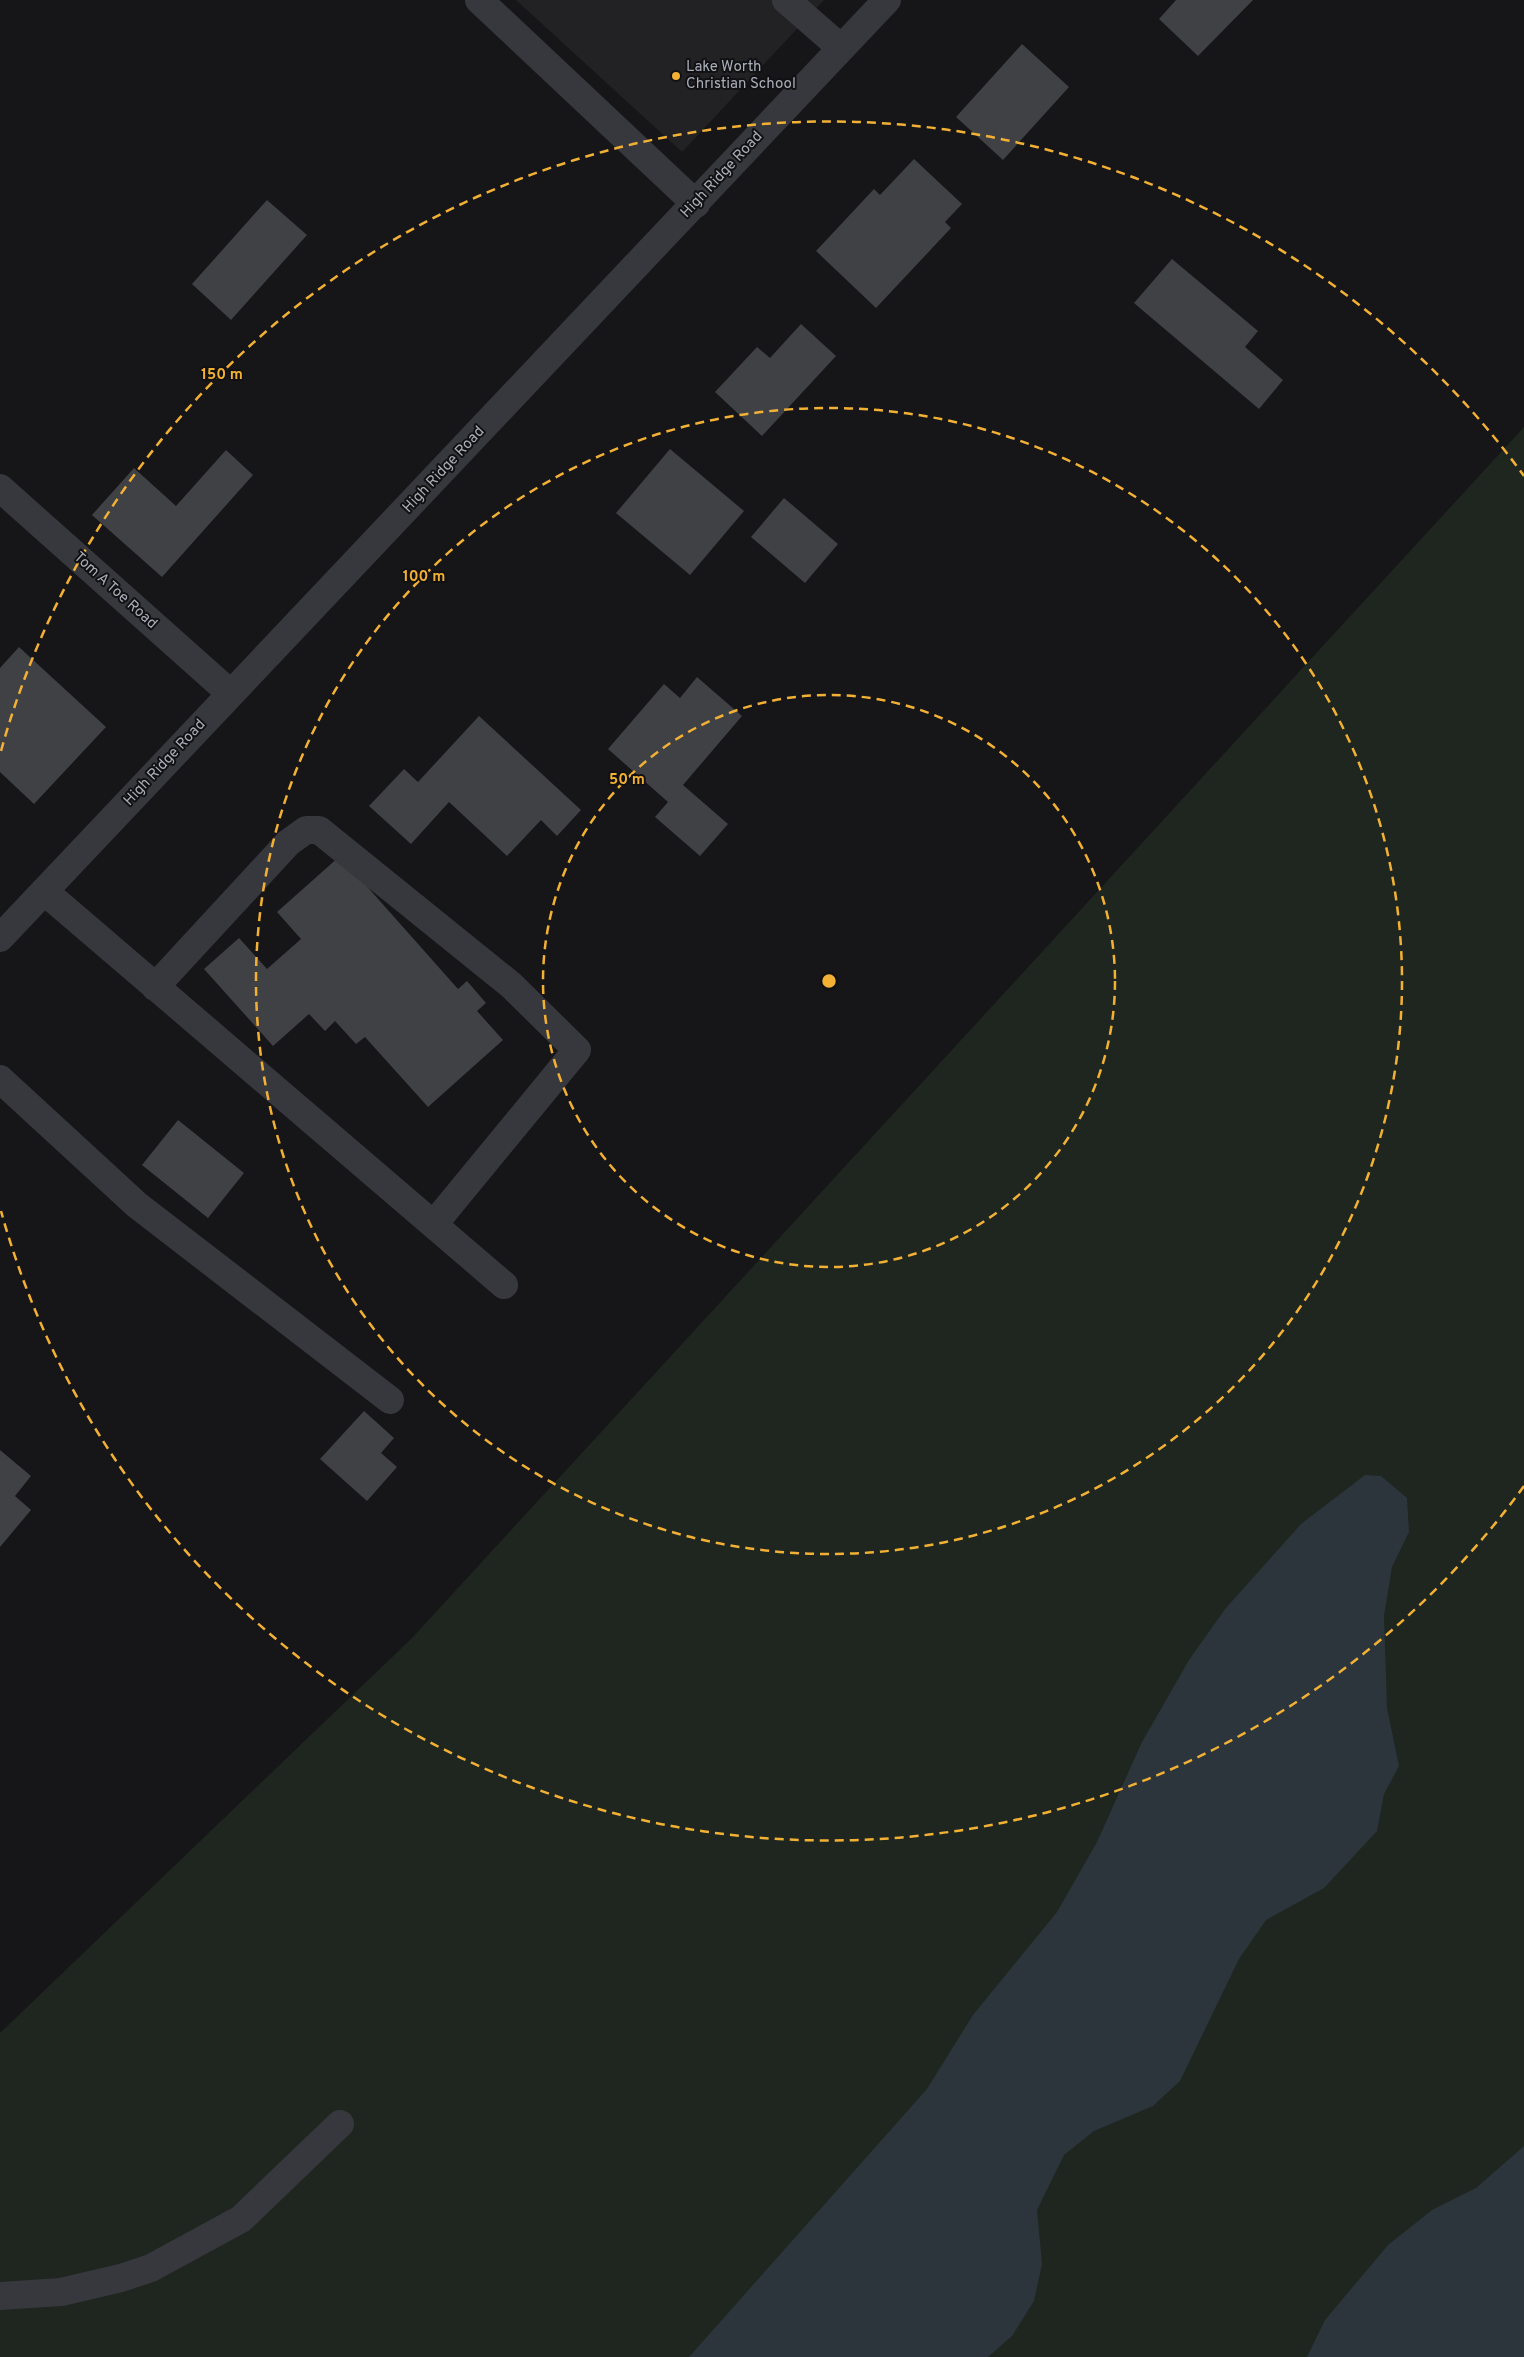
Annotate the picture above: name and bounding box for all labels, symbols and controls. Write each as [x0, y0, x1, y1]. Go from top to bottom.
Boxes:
place label: Lake Worth Christian School [686, 58, 796, 94]
marker: Lake Worth Christian School [670, 70, 682, 82]
street label: High Ridge Road [677, 128, 767, 222]
text: 150 m [201, 366, 243, 385]
street label: High Ridge Road [399, 423, 489, 517]
street label: Tom A Toe Road [69, 548, 161, 634]
text: 100 m [403, 568, 445, 587]
street label: High Ridge Road [120, 716, 210, 810]
text: 50 m [609, 771, 645, 790]
centre of rings [820, 972, 838, 990]

